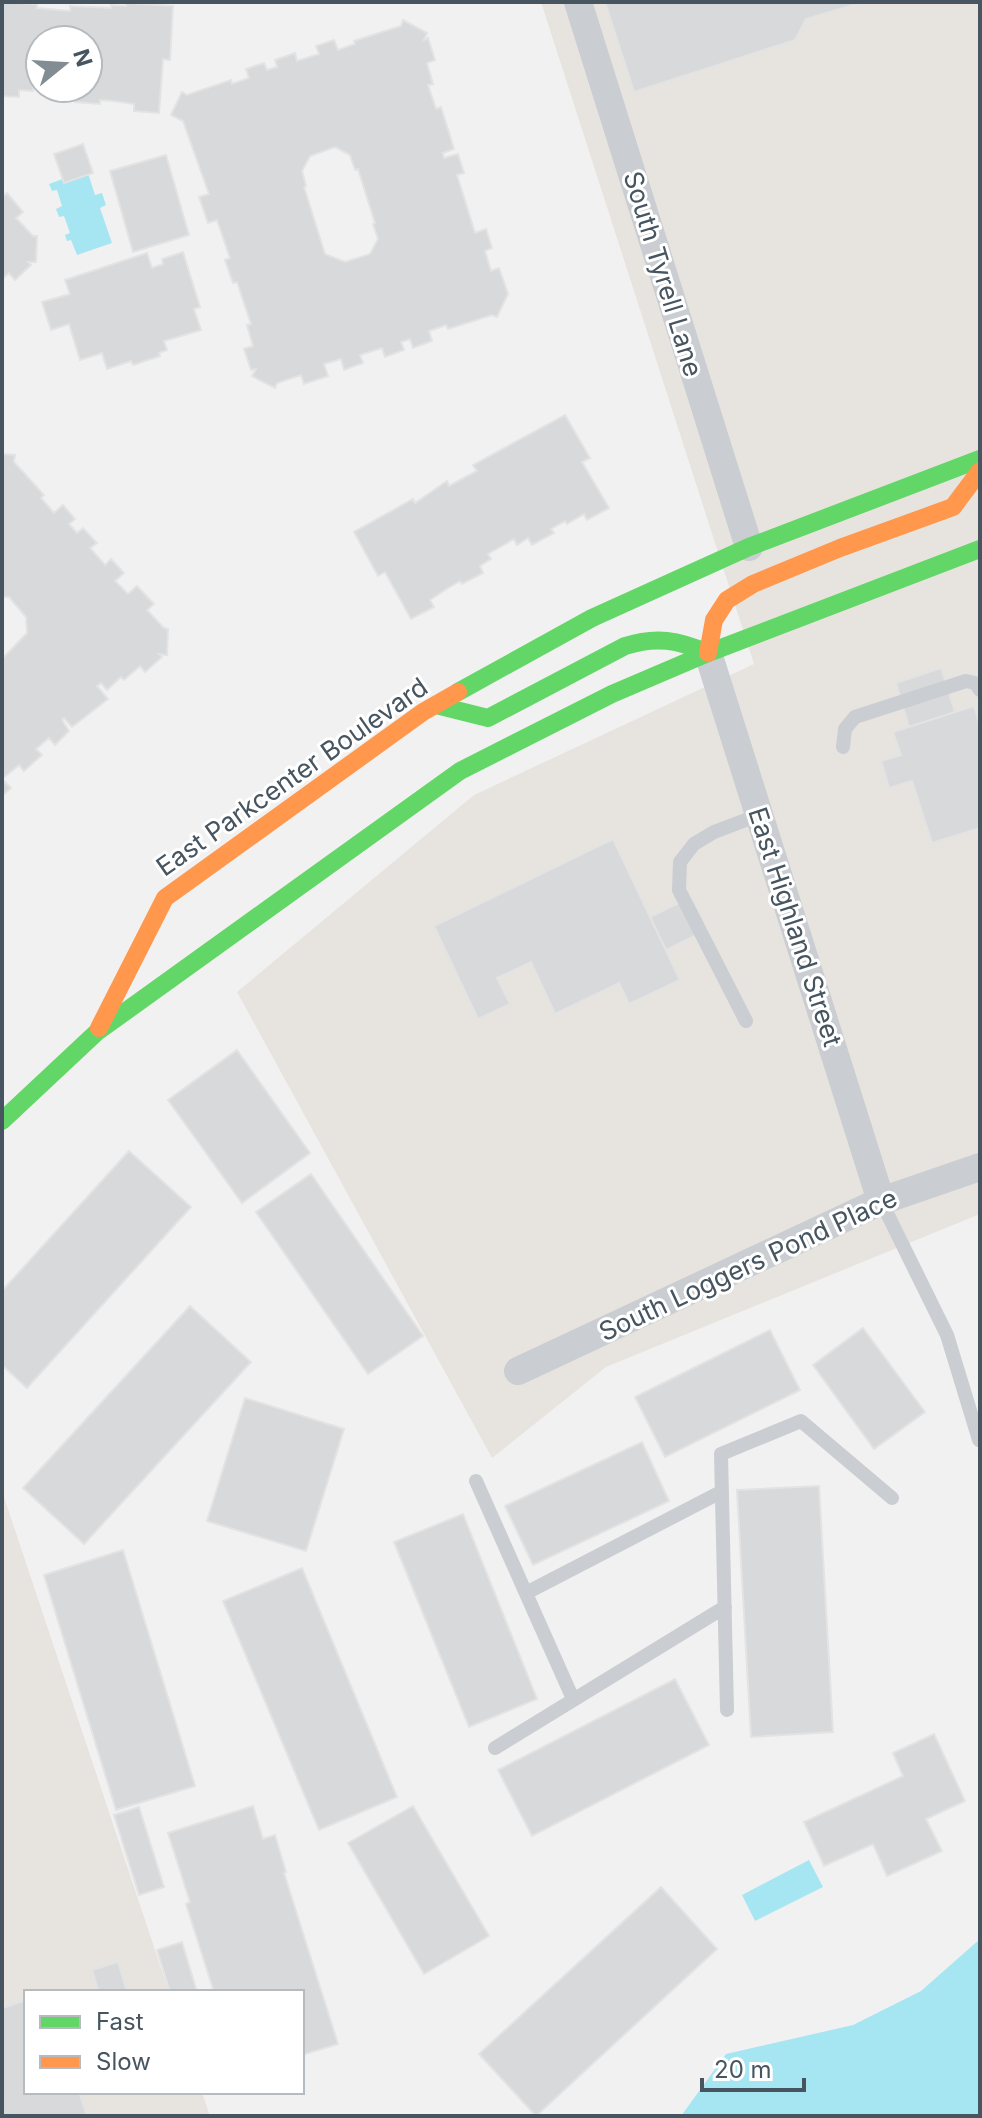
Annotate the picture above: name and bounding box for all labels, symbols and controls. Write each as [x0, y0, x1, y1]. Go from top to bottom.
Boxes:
north arrow [24, 24, 104, 104]
text: N [68, 46, 98, 70]
street label: South Tyrell Lane [618, 168, 709, 380]
street label: East Parkcenter Boulevard [150, 671, 433, 882]
street label: East Highland Street [742, 803, 849, 1050]
street label: South Loggers Pond Place [594, 1182, 902, 1347]
legend [24, 1990, 304, 2094]
text: Fast [96, 2007, 144, 2036]
scale bar [702, 2042, 804, 2092]
text: Slow [96, 2047, 151, 2076]
text: 20 m [714, 2055, 772, 2084]

